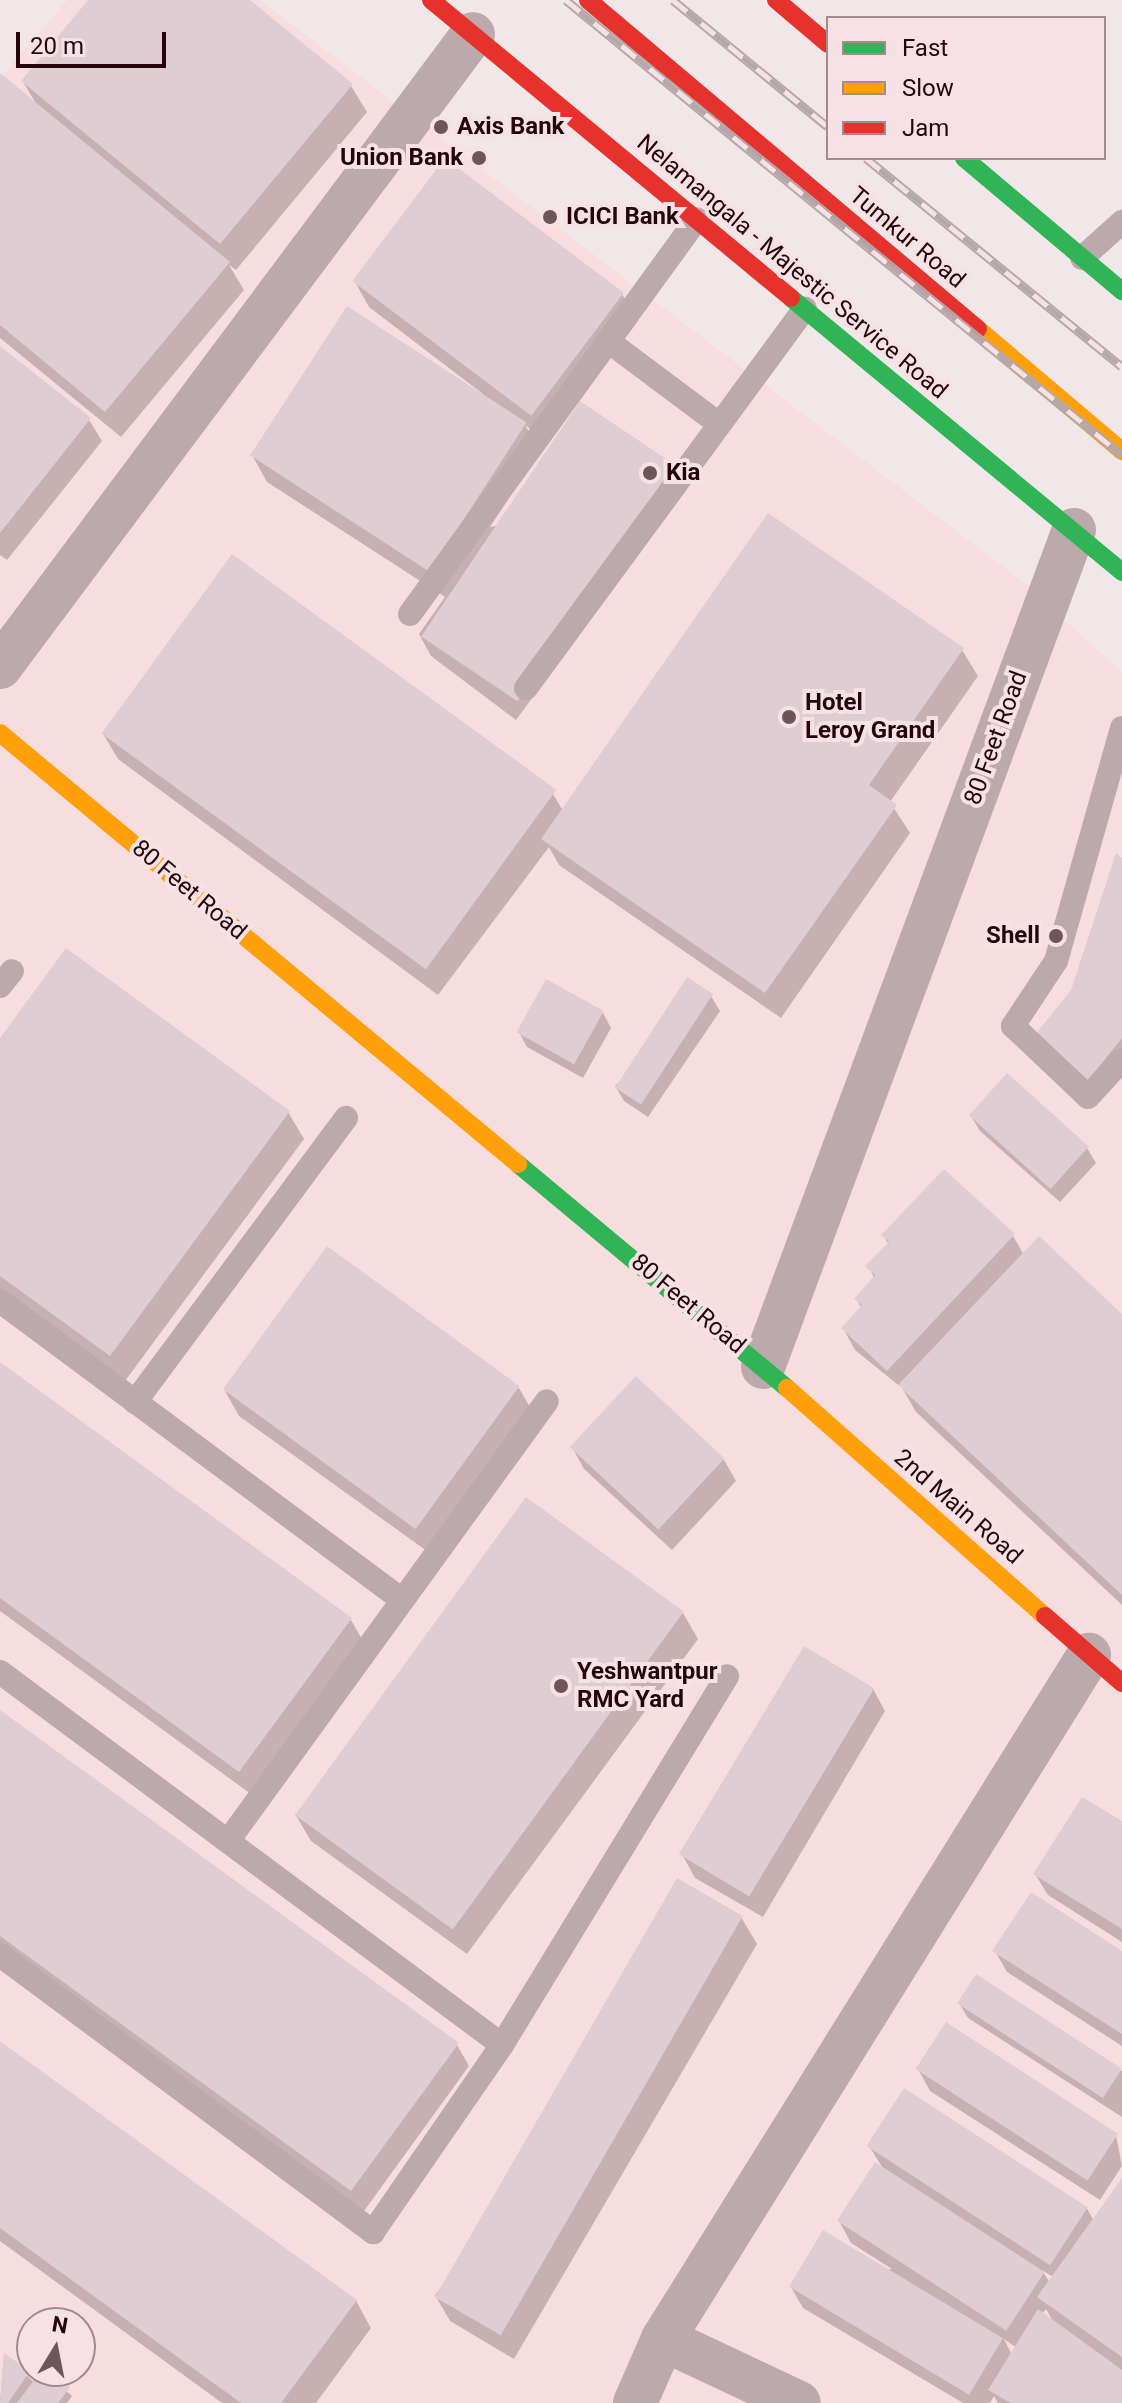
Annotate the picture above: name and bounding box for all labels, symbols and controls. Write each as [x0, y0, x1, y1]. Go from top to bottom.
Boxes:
scale bar [20, 16, 170, 66]
legend [826, 16, 1106, 160]
text: 20 m [30, 32, 84, 60]
text: Fast [902, 34, 948, 62]
text: Slow [902, 74, 954, 102]
place label: Axis Bank [457, 113, 564, 141]
text: Jam [902, 114, 949, 142]
marker: Axis Bank [432, 118, 450, 136]
street label: Nelamangala - Majestic Service Road [631, 129, 953, 405]
place label: Union Bank [340, 144, 463, 172]
marker: Union Bank [470, 149, 488, 167]
street label: Tumkur Road [843, 181, 971, 295]
place label: ICICI Bank [566, 203, 679, 231]
marker: ICICI Bank [541, 208, 559, 226]
place label: Kia [666, 459, 700, 487]
marker: Kia [641, 464, 659, 482]
street label: 80 Feet Road [958, 667, 1034, 809]
place label: Hotel Leroy Grand [805, 689, 935, 745]
marker: Hotel Leroy Grand [780, 708, 798, 726]
street label: 80 Feet Road [126, 834, 252, 946]
place label: Shell [986, 922, 1040, 950]
marker: Shell [1047, 927, 1065, 945]
street label: 80 Feet Road [625, 1248, 751, 1360]
street label: 2nd Main Road [888, 1444, 1028, 1570]
place label: Yeshwantpur RMC Yard [577, 1658, 718, 1714]
marker: Yeshwantpur RMC Yard [552, 1677, 570, 1695]
north arrow [16, 2307, 96, 2387]
text: N [50, 2311, 70, 2339]

